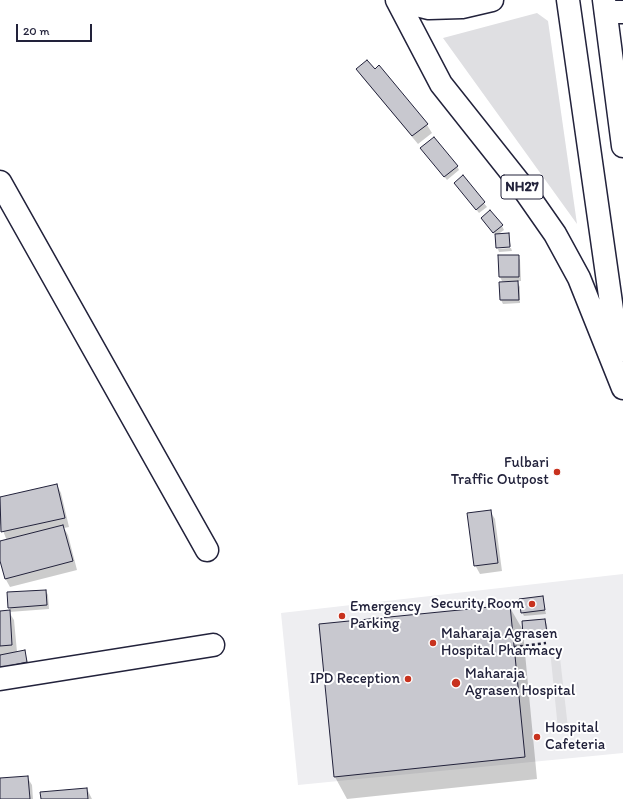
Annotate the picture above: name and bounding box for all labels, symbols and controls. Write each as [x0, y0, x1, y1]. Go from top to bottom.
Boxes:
scale bar [18, 16, 94, 42]
text: 20 m [23, 24, 50, 38]
road number: NH27 [501, 175, 543, 199]
place label: Fulbari Traffic Outpost [451, 454, 549, 489]
marker: Fulbari Traffic Outpost [552, 467, 562, 477]
place label: Security Room [431, 595, 524, 613]
place label: Emergency Parking [350, 598, 421, 633]
marker: Security Room [527, 599, 537, 609]
marker: Emergency Parking [337, 611, 347, 621]
place label: Maharaja Agrasen Hospital Pharmacy [441, 625, 562, 660]
marker: Maharaja Agrasen Hospital Pharmacy [428, 638, 438, 648]
place label: Maharaja Agrasen Hospital [465, 665, 575, 700]
place label: IPD Reception [310, 670, 400, 688]
marker: IPD Reception [403, 674, 413, 684]
marker: Maharaja Agrasen Hospital [450, 677, 462, 689]
place label: Hospital Cafeteria [545, 719, 605, 754]
marker: Hospital Cafeteria [532, 732, 542, 742]

